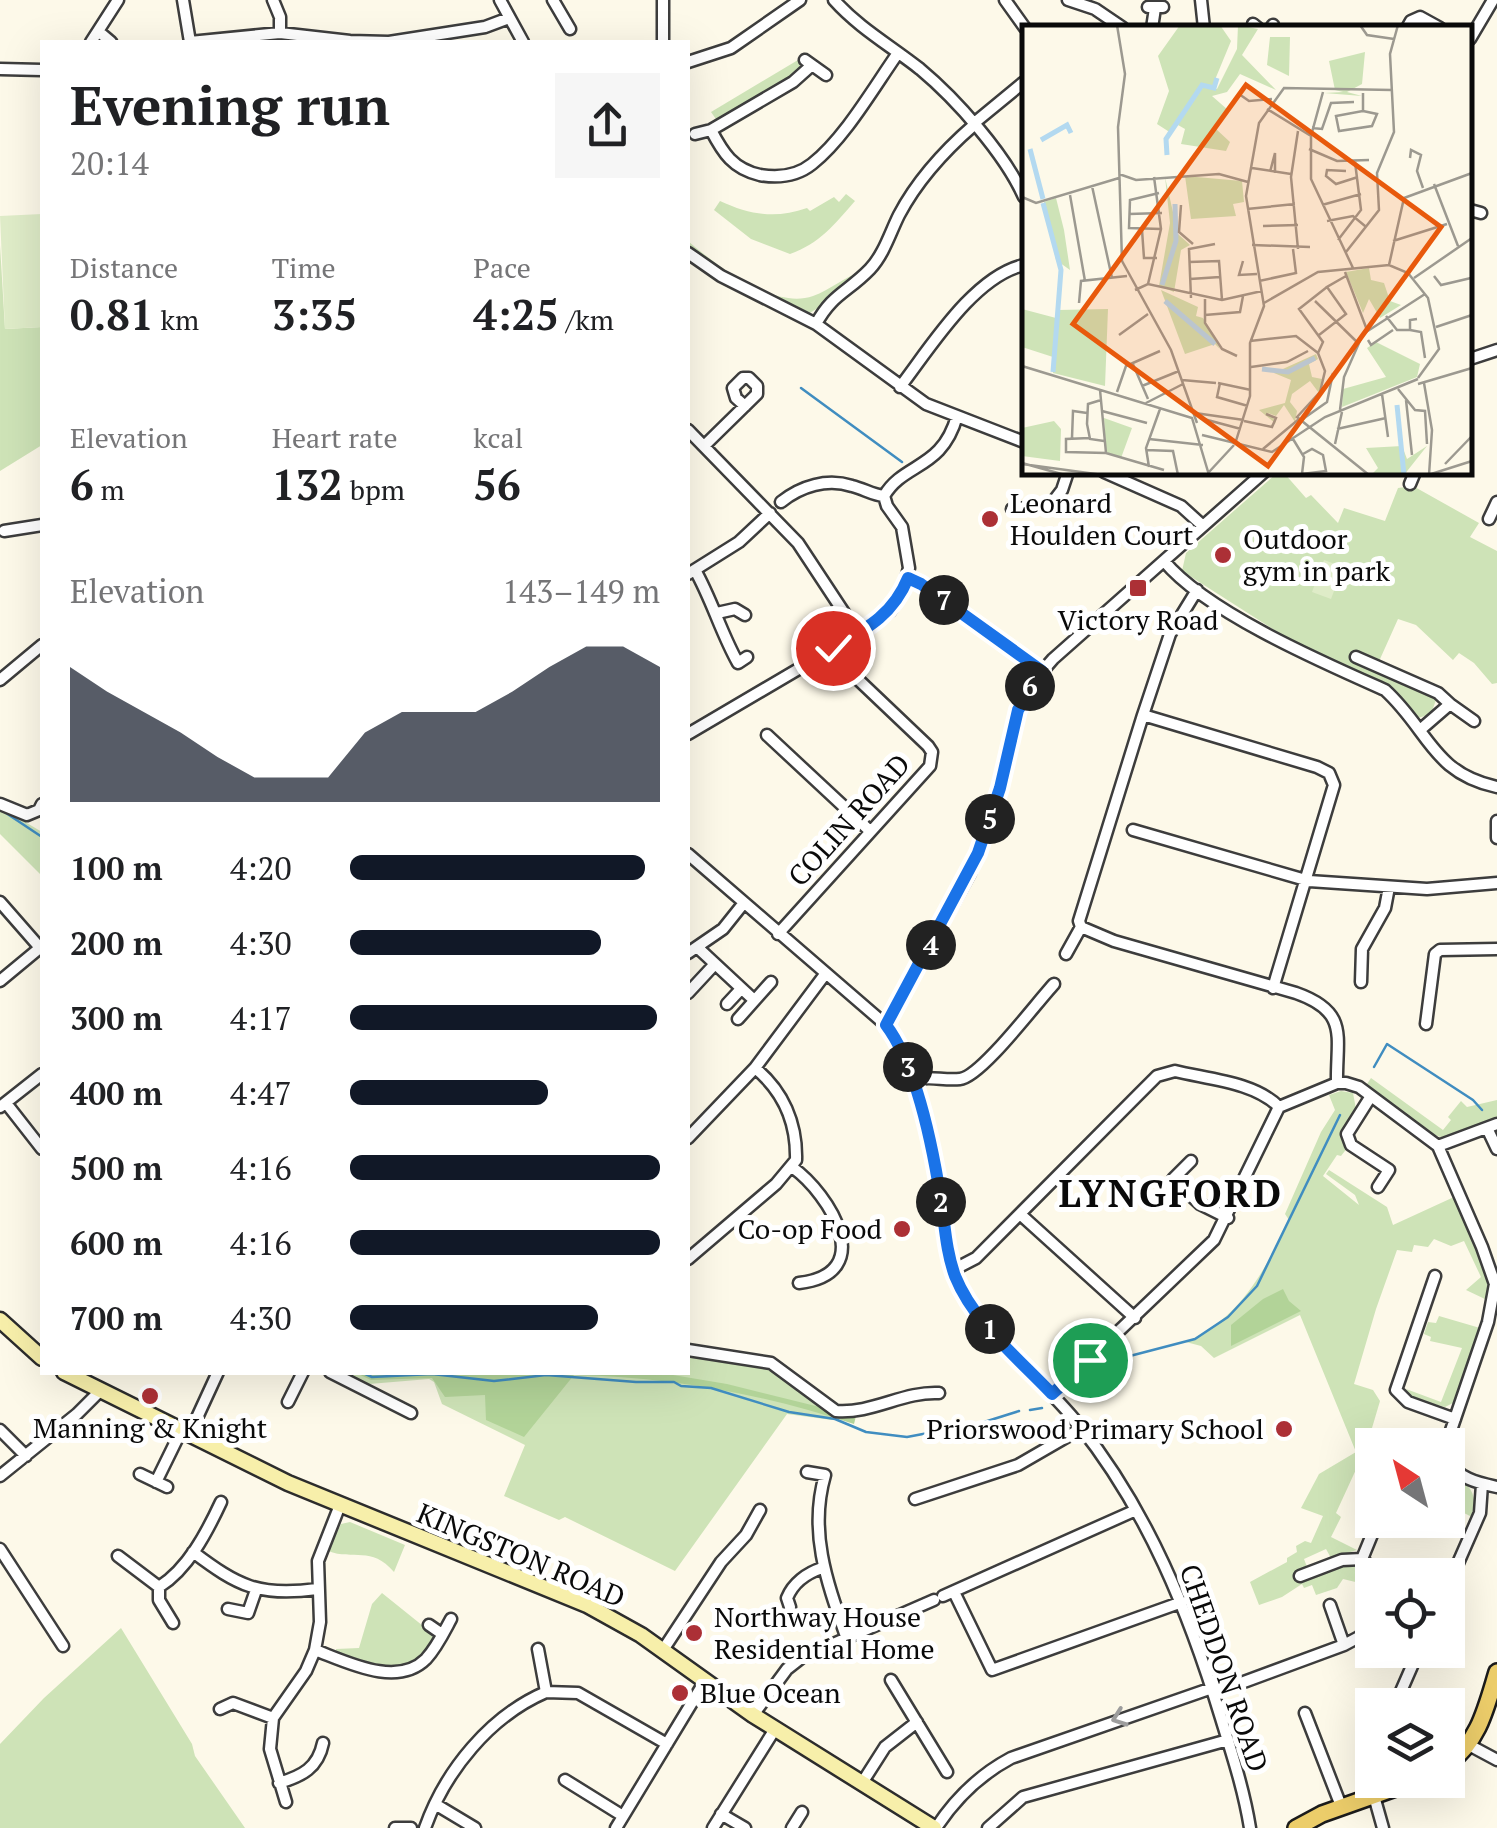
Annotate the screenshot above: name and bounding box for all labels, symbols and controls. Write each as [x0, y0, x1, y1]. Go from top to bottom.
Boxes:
inset map [1022, 25, 1472, 475]
text: Evening run [70, 68, 390, 141]
button: share [555, 73, 660, 178]
text: 20:14 [70, 142, 149, 184]
text: Distance [70, 249, 178, 286]
text: Time [272, 249, 336, 286]
text: Pace [473, 249, 531, 286]
text: 0.81 [70, 286, 154, 342]
text: 3:35 [272, 286, 357, 342]
text: 4:25 [473, 286, 559, 342]
text: km [154, 301, 199, 338]
text: /km [559, 301, 614, 338]
text: Elevation [70, 419, 188, 456]
text: Heart rate [272, 419, 398, 456]
text: kcal [473, 419, 523, 456]
text: 6 [70, 456, 94, 512]
text: 132 [272, 456, 343, 512]
text: 56 [473, 456, 521, 512]
text: m [94, 471, 125, 508]
text: bpm [343, 471, 405, 508]
place label: Leonard Houlden Court [1010, 484, 1194, 553]
marker: Leonard Houlden Court [979, 508, 1001, 530]
place label: Outdoor gym in park [1243, 520, 1390, 589]
marker: Outdoor gym in park [1212, 544, 1234, 566]
text: Elevation [70, 570, 204, 612]
text: 143–149 m [502, 570, 660, 612]
pin: 7 [919, 575, 969, 625]
marker: Victory Road [1127, 577, 1149, 599]
text: 7 [936, 581, 952, 618]
place label: Victory Road [1057, 601, 1219, 638]
pin [791, 606, 876, 691]
icon: check [806, 621, 861, 676]
pin: 6 [1005, 661, 1055, 711]
text: 6 [1022, 667, 1038, 704]
street label: COLIN ROAD [779, 746, 918, 894]
pin: 5 [965, 794, 1015, 844]
text: 5 [982, 800, 998, 837]
text: 100 m [70, 847, 162, 889]
text: 4:20 [230, 847, 292, 889]
pin: 4 [906, 920, 956, 970]
text: 200 m [70, 922, 162, 964]
text: 4:30 [230, 922, 292, 964]
text: 4 [923, 926, 939, 963]
text: 300 m [70, 997, 162, 1039]
text: 4:17 [230, 997, 292, 1039]
pin: 3 [883, 1042, 933, 1092]
text: 3 [900, 1048, 916, 1085]
text: 400 m [70, 1072, 162, 1114]
text: 4:47 [230, 1072, 292, 1114]
text: 500 m [70, 1147, 162, 1189]
text: 4:16 [230, 1147, 292, 1189]
district label: LYNGFORD [1058, 1168, 1284, 1218]
pin: 2 [916, 1177, 966, 1227]
text: 2 [933, 1183, 949, 1220]
place label: Co-op Food [737, 1210, 882, 1247]
marker: Co-op Food [891, 1218, 913, 1240]
text: 600 m [70, 1222, 162, 1264]
text: 4:16 [230, 1222, 292, 1264]
text: 700 m [70, 1297, 162, 1339]
text: 4:30 [230, 1297, 292, 1339]
pin: 1 [965, 1304, 1015, 1354]
text: 1 [982, 1310, 998, 1347]
pin [1048, 1318, 1133, 1403]
icon: arrive [1063, 1333, 1118, 1388]
marker: Manning & Knight [139, 1385, 161, 1407]
place label: Manning & Knight [33, 1409, 268, 1446]
place label: Priorswood Primary School [926, 1410, 1264, 1447]
marker: Priorswood Primary School [1273, 1418, 1295, 1440]
north arrow [1355, 1428, 1465, 1538]
map controls [1355, 1428, 1465, 1798]
street label: KINGSTON ROAD [412, 1494, 631, 1615]
button: locate [1355, 1558, 1465, 1668]
street label: CHEDDON ROAD [1172, 1559, 1277, 1777]
place label: Northway House Residential Home [714, 1598, 935, 1667]
marker: Northway House Residential Home [683, 1622, 705, 1644]
place label: Blue Ocean [700, 1674, 841, 1711]
marker: Blue Ocean [669, 1682, 691, 1704]
button: layers [1355, 1688, 1465, 1798]
one-way arrow [1112, 1707, 1129, 1727]

